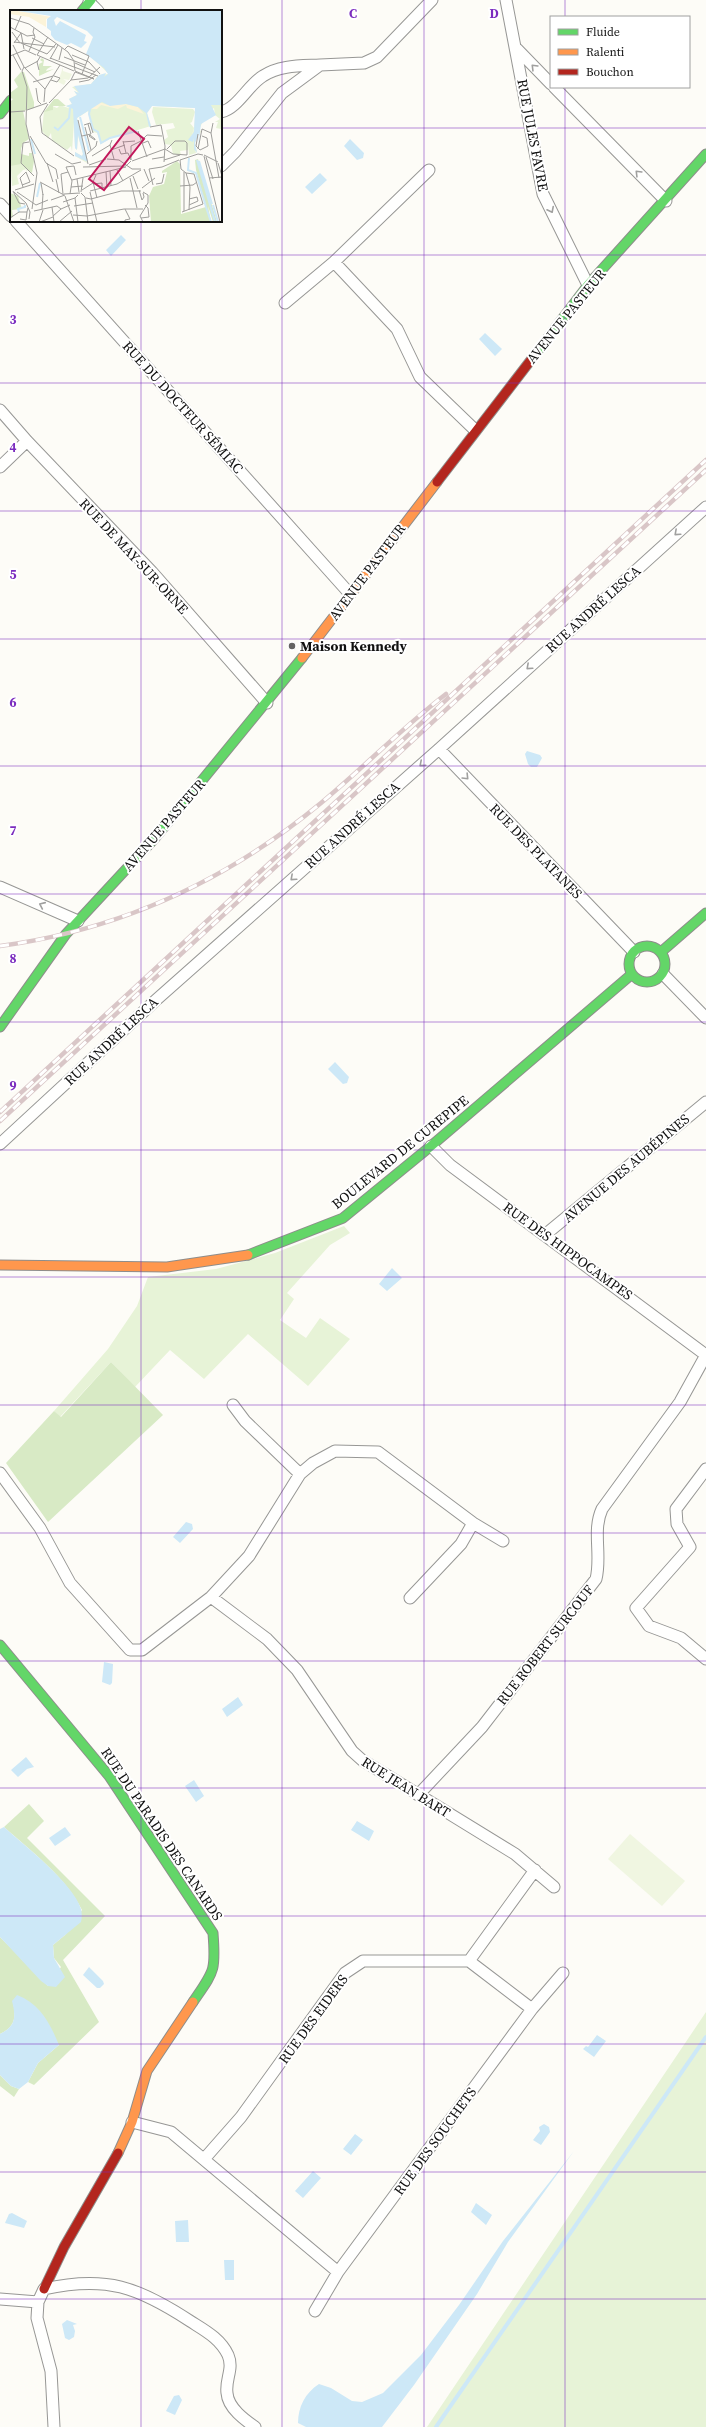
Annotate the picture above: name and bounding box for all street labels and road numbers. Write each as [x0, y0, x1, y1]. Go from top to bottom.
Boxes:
street label: RUE JULES FAVRE [512, 77, 554, 193]
street label: AVENUE PASTEUR [522, 264, 610, 368]
street label: RUE DU DOCTEUR SÉMIAC [118, 336, 248, 478]
street label: RUE DE MAY-SUR-ORNE [75, 494, 193, 618]
street label: AVENUE PASTEUR [324, 519, 410, 625]
street label: RUE ANDRÉ LESCA [541, 560, 645, 657]
street label: AVENUE PASTEUR [118, 774, 210, 876]
street label: RUE ANDRÉ LESCA [300, 776, 404, 873]
street label: RUE DES PLATANES [485, 799, 587, 903]
street label: RUE ANDRÉ LESCA [60, 992, 163, 1090]
street label: BOULEVARD DE CUREPIPE [327, 1090, 473, 1214]
street label: AVENUE DES AUBÉPINES [558, 1109, 694, 1227]
street label: RUE DES HIPPOCAMPES [499, 1197, 637, 1305]
street label: RUE ROBERT SURCOUF [492, 1581, 598, 1709]
street label: RUE DU PARADIS DES CANARDS [96, 1743, 228, 1925]
street label: RUE JEAN BART [358, 1752, 455, 1823]
street label: RUE DES EIDERS [274, 1970, 352, 2068]
street label: RUE DES SOUCHETS [389, 2083, 481, 2199]

